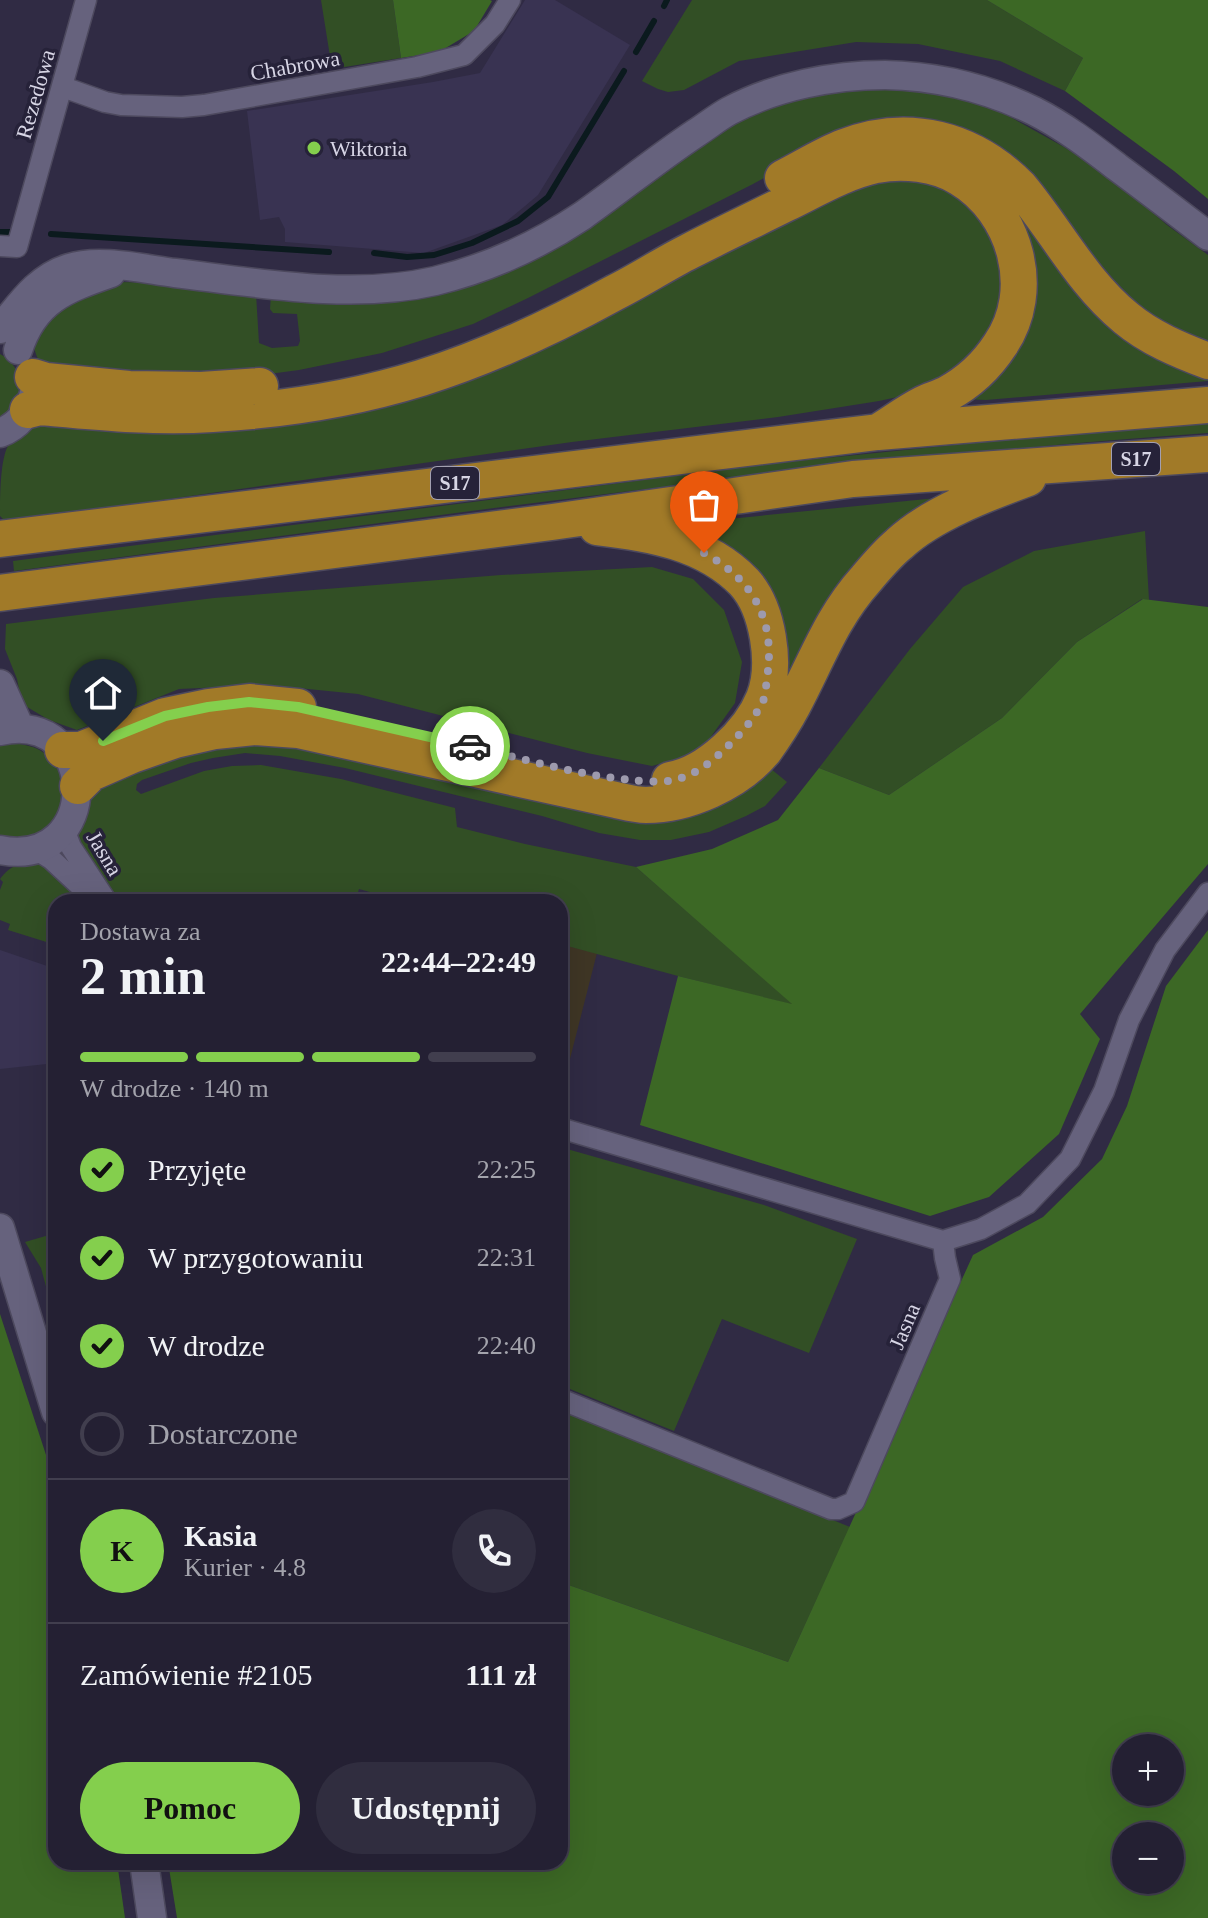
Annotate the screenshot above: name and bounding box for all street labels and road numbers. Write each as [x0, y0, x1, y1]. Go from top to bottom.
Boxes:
street label: Chabrowa [248, 45, 342, 86]
street label: Rezedowa [11, 46, 60, 142]
road number: S17 [1112, 443, 1160, 475]
road number: S17 [431, 467, 479, 499]
street label: Jasna [82, 826, 128, 880]
street label: Jasna [884, 1299, 925, 1353]

